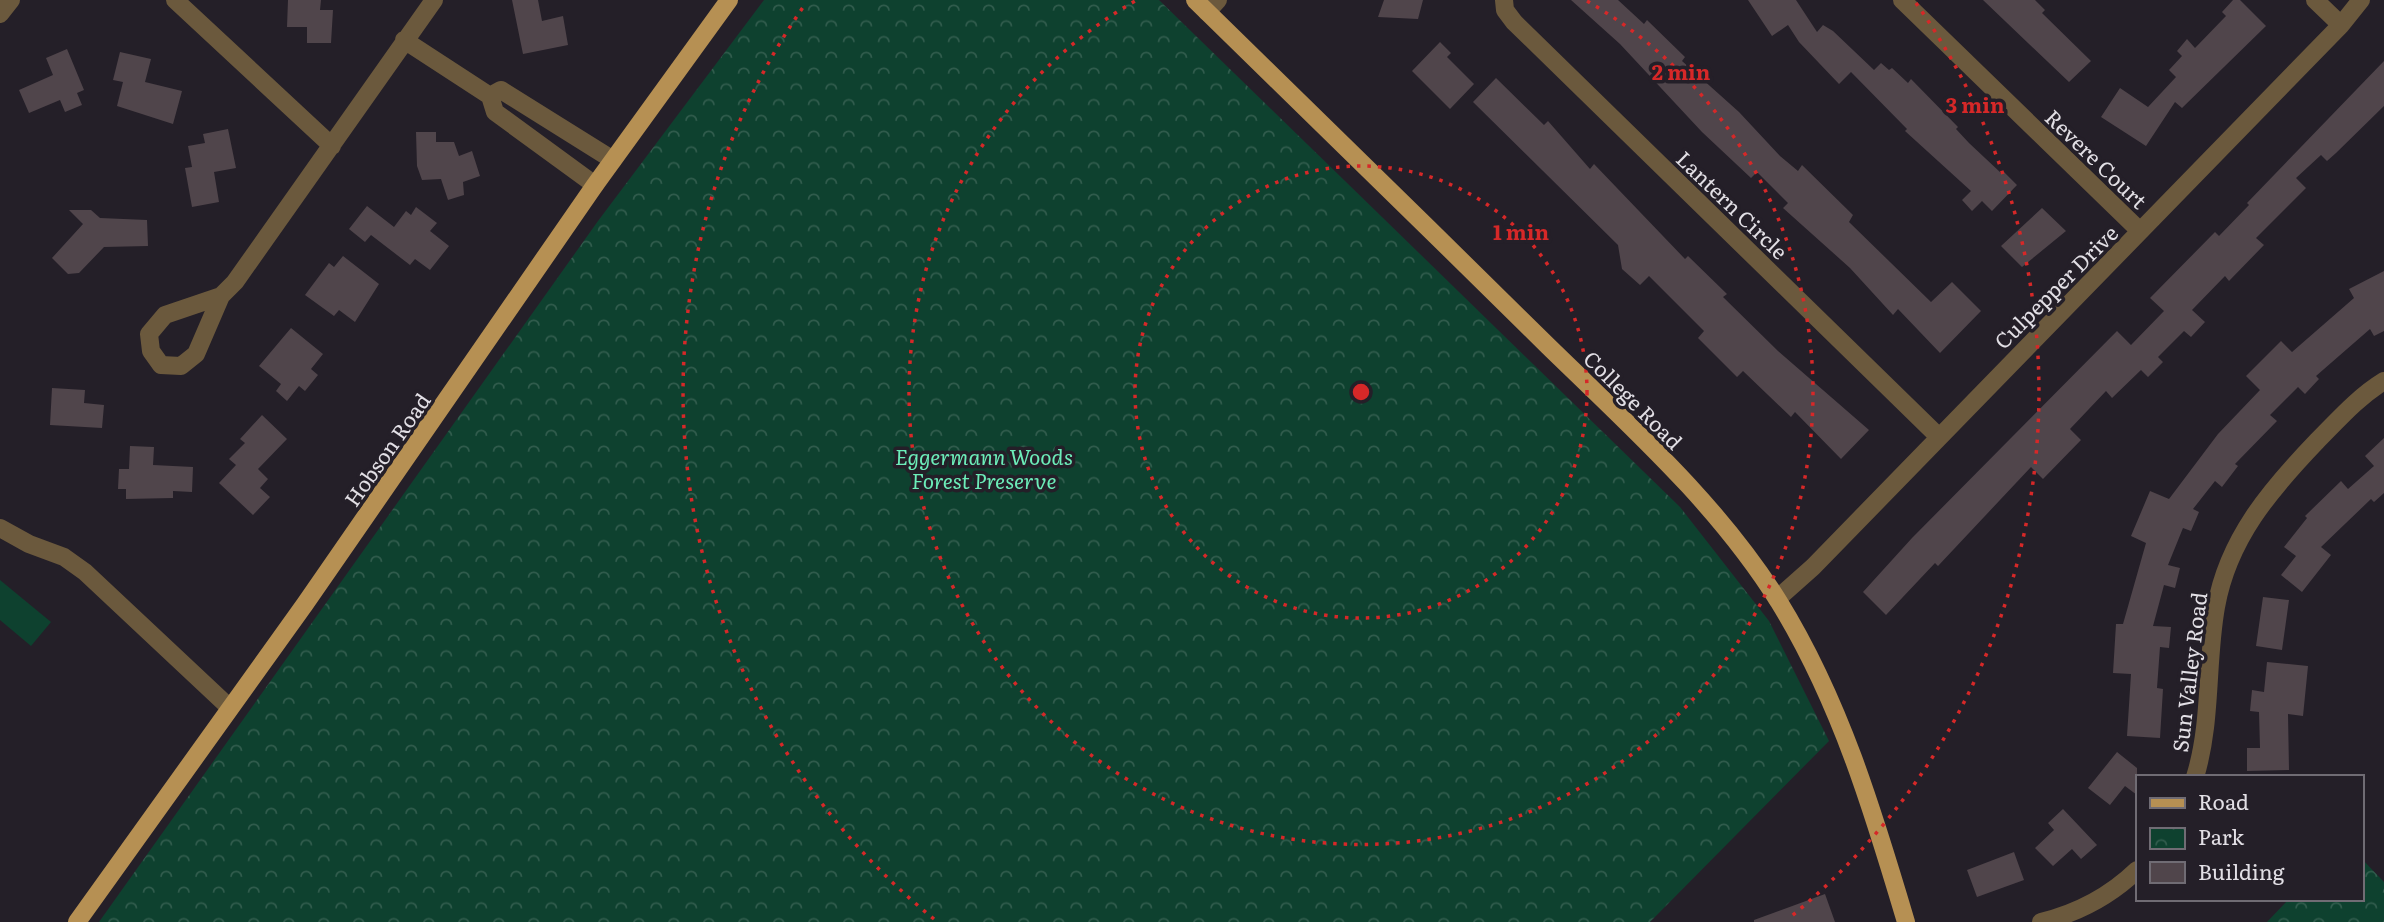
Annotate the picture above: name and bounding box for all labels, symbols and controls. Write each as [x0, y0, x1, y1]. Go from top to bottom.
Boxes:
text: 2 min [1652, 55, 1711, 86]
text: 3 min [1945, 88, 2005, 119]
street label: Revere Court [2039, 101, 2155, 215]
street label: Lantern Circle [1670, 143, 1796, 265]
text: 1 min [1493, 215, 1549, 246]
street label: Culpepper Drive [1986, 217, 2124, 355]
street label: College Road [1578, 343, 1691, 456]
centre of rings [1349, 380, 1373, 404]
street label: Hobson Road [335, 386, 437, 512]
park label: Eggermann Woods Forest Preserve [895, 440, 1073, 495]
street label: Sun Valley Road [2163, 590, 2213, 754]
legend [2136, 775, 2363, 901]
text: Road [2198, 785, 2249, 816]
text: Park [2198, 820, 2244, 851]
text: Building [2198, 855, 2285, 886]

